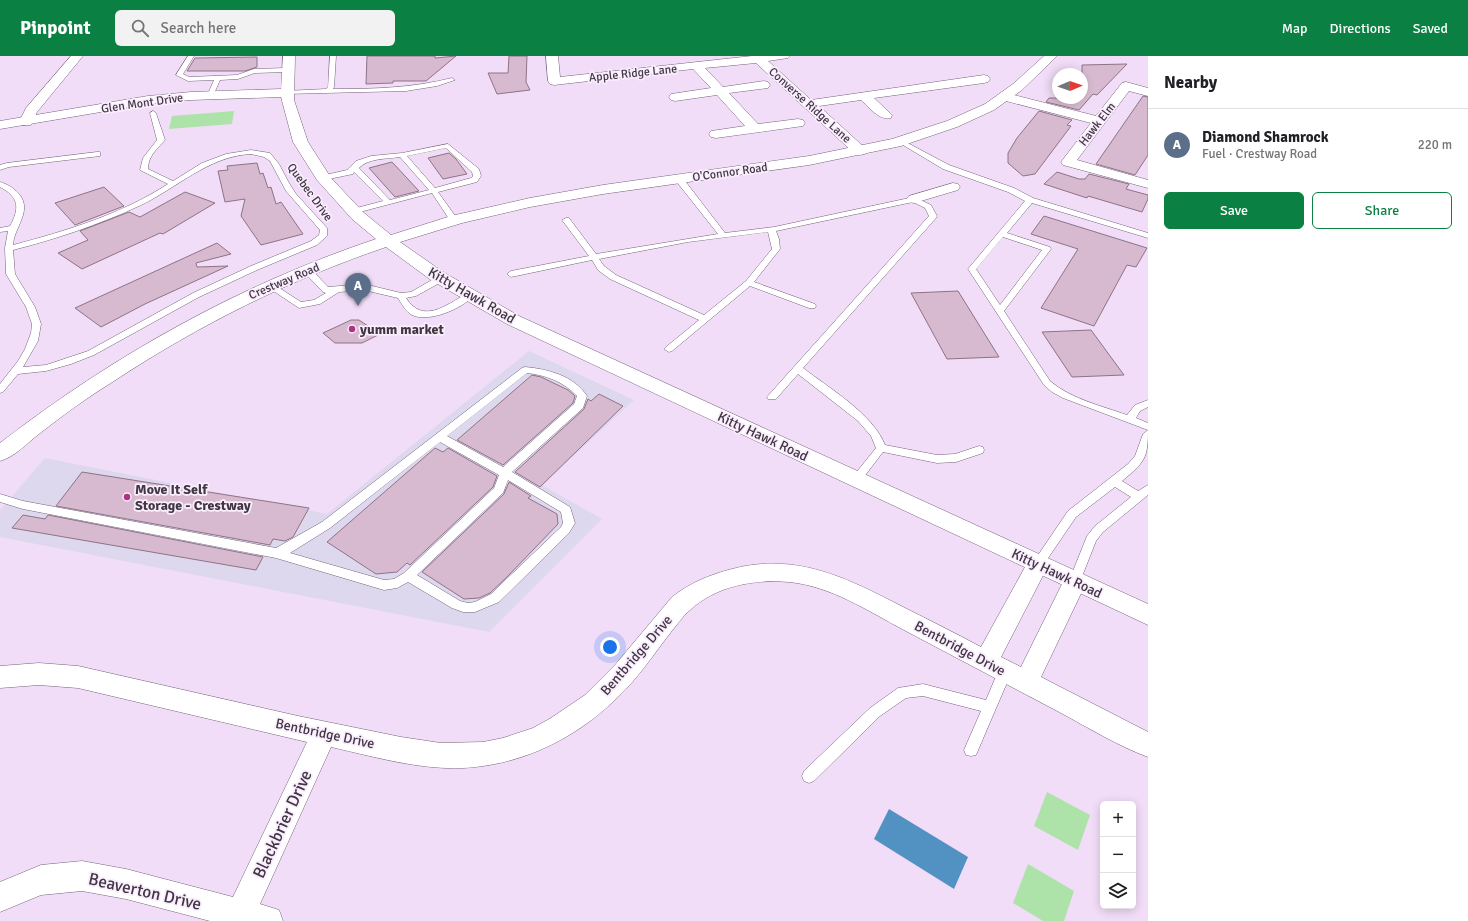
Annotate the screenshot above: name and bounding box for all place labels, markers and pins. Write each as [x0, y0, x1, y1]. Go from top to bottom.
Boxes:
pin: A [345, 273, 371, 306]
place label: yumm market [359, 321, 444, 338]
marker: yumm market [347, 324, 357, 334]
place label: Move It Self Storage - Crestway [135, 481, 251, 514]
marker: Move It Self Storage - Crestway [122, 492, 132, 502]

